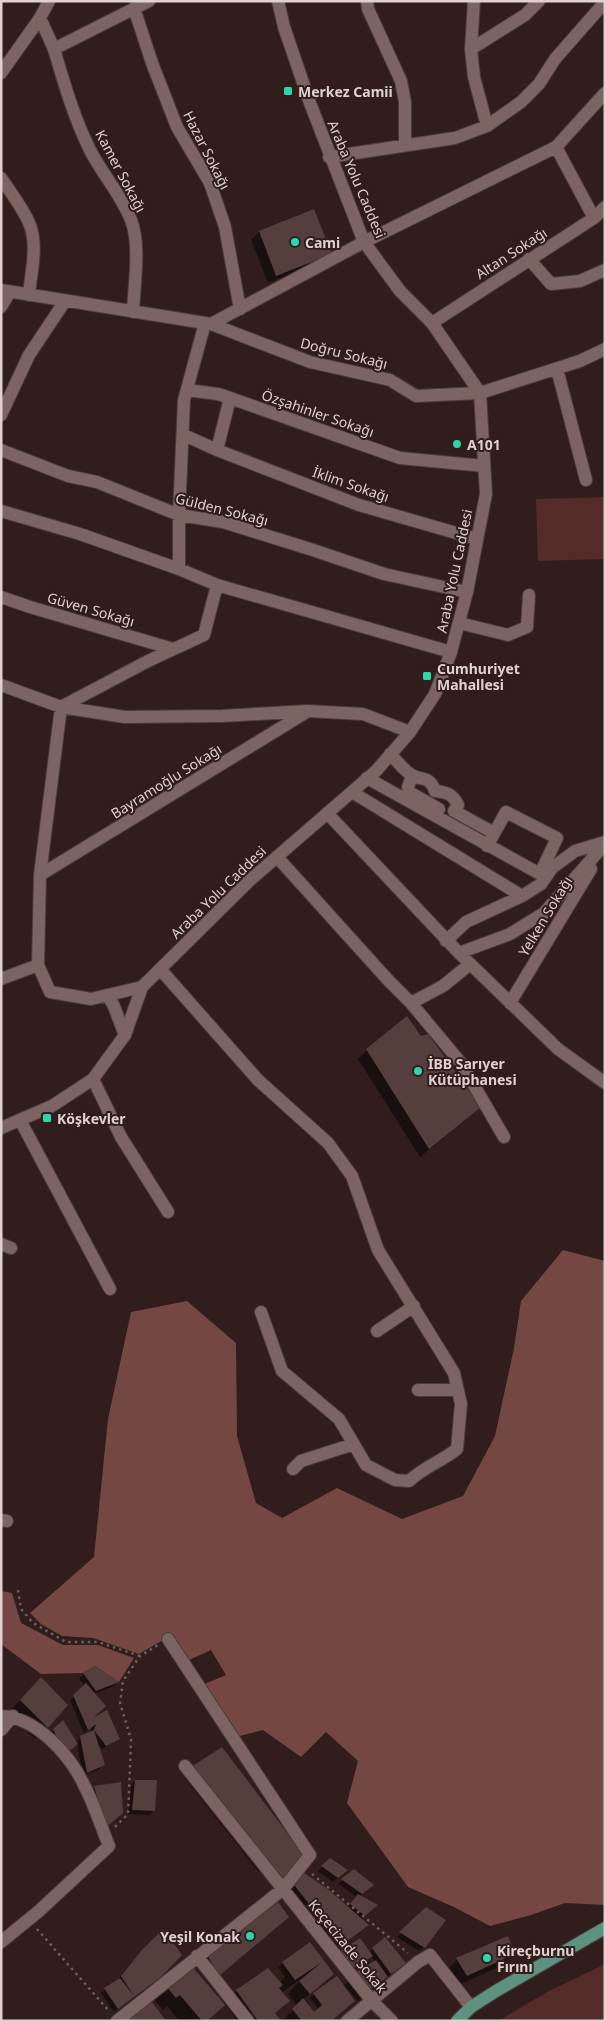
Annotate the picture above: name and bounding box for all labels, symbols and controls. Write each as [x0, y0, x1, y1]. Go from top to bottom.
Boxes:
place label: Merkez Camii [298, 82, 393, 101]
marker: Merkez Camii [282, 85, 294, 97]
street label: Hazar Sokağı [179, 107, 235, 193]
street label: Araba Yolu Caddesi [324, 117, 390, 241]
street label: Kamer Sokağı [91, 127, 151, 215]
street label: Altan Sokağı [472, 223, 550, 283]
place label: Cami [305, 233, 340, 252]
marker: Cami [289, 236, 301, 248]
street label: Doğru Sokağı [298, 333, 390, 373]
street label: Özşahinler Sokağı [259, 385, 377, 441]
place label: A101 [467, 435, 501, 454]
marker: A101 [451, 438, 463, 450]
street label: İklim Sokağı [310, 462, 392, 506]
street label: Gülden Sokağı [174, 488, 270, 530]
street label: Araba Yolu Caddesi [432, 507, 476, 635]
street label: Güven Sokağı [45, 587, 137, 631]
place label: Cumhuriyet Mahallesi [437, 659, 520, 694]
marker: Cumhuriyet Mahallesi [421, 670, 433, 682]
street label: Bayramoğlu Sokağı [107, 739, 225, 823]
street label: Araba Yolu Caddesi [166, 841, 270, 943]
street label: Yelken Sokağı [514, 872, 576, 960]
place label: İBB Sarıyer Kütüphanesi [428, 1054, 517, 1089]
marker: İBB Sarıyer Kütüphanesi [412, 1065, 424, 1077]
place label: Köşkevler [57, 1109, 126, 1128]
marker: Köşkevler [41, 1112, 53, 1124]
street label: Keçecizade Sokak [304, 1895, 392, 1997]
place label: Yeşil Konak [160, 1927, 240, 1946]
marker: Yeşil Konak [244, 1930, 256, 1942]
place label: Kireçburnu Fırını [497, 1941, 574, 1976]
marker: Kireçburnu Fırını [481, 1952, 493, 1964]

